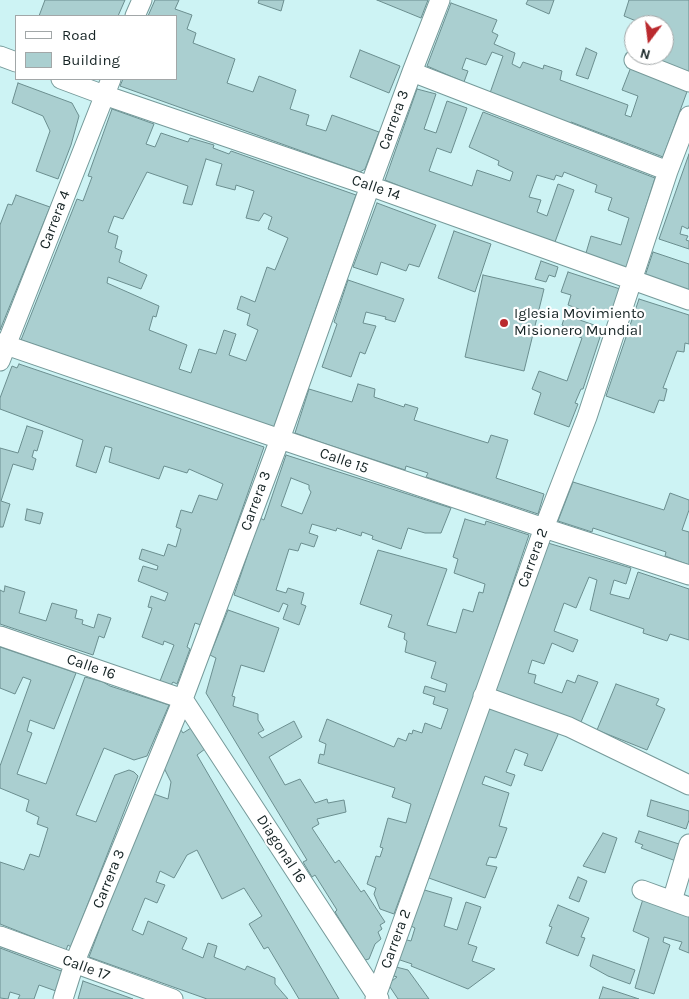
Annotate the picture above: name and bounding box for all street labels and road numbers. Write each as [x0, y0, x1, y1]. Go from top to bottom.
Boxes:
street label: Carrera 3 [375, 88, 413, 152]
street label: Calle 14 [349, 171, 403, 205]
street label: Carrera 4 [36, 188, 74, 252]
street label: Calle 15 [317, 444, 371, 478]
street label: Carrera 3 [237, 469, 275, 533]
street label: Carrera 2 [514, 526, 552, 590]
street label: Calle 16 [64, 650, 118, 684]
street label: Diagonal 16 [252, 811, 310, 887]
street label: Carrera 3 [89, 847, 129, 911]
street label: Carrera 2 [377, 907, 415, 971]
street label: Calle 17 [60, 951, 112, 985]

